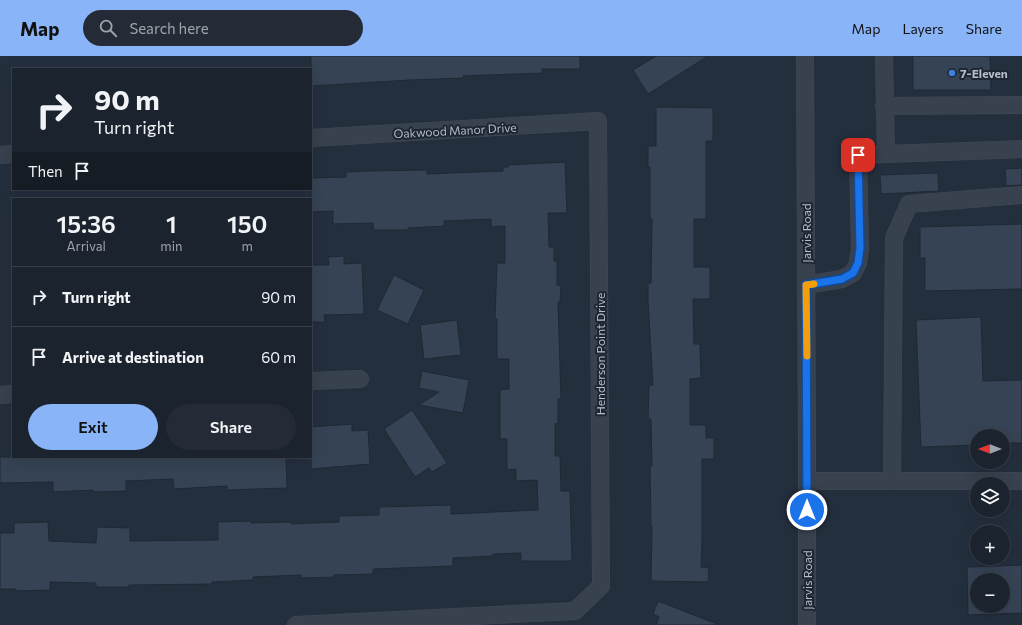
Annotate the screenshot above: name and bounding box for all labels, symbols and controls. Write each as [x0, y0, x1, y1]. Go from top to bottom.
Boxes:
search box [83, 10, 363, 46]
text: Map [20, 17, 59, 40]
icon: search [97, 17, 119, 39]
text: Search here [129, 19, 209, 37]
text: Map [852, 20, 880, 37]
text: Layers [902, 20, 944, 37]
text: Share [966, 20, 1002, 37]
place label: 7-Eleven [960, 66, 1008, 80]
marker: 7-Eleven [947, 68, 957, 78]
text: 90 m [94, 82, 160, 116]
icon: right [28, 84, 80, 136]
text: Turn right [94, 116, 174, 138]
street label: Oakwood Manor Drive [393, 120, 517, 140]
pin [841, 138, 875, 172]
icon: arrive [847, 144, 869, 166]
icon: arrive [71, 160, 93, 182]
text: Then [28, 162, 63, 180]
street label: Jarvis Road [799, 203, 814, 263]
text: 15:36 [57, 209, 116, 238]
text: 1 [166, 209, 177, 238]
text: 150 [227, 209, 267, 238]
text: Arrival [67, 238, 106, 254]
text: min [160, 238, 183, 254]
text: m [242, 238, 253, 254]
icon: right [28, 286, 50, 308]
text: Turn right [62, 288, 131, 306]
text: 90 m [261, 288, 296, 306]
street label: Henderson Point Drive [593, 293, 607, 415]
icon: arrive [28, 346, 50, 368]
text: Arrive at destination [62, 348, 204, 366]
text: 60 m [261, 348, 296, 366]
button: Exit [28, 404, 158, 450]
button: Share [166, 404, 296, 450]
north arrow [970, 429, 1010, 469]
map controls [970, 429, 1010, 613]
button: layers [970, 477, 1010, 517]
position arrow [786, 489, 828, 531]
button: + [970, 525, 1010, 565]
street label: Jarvis Road [800, 550, 815, 610]
button: − [970, 573, 1010, 613]

